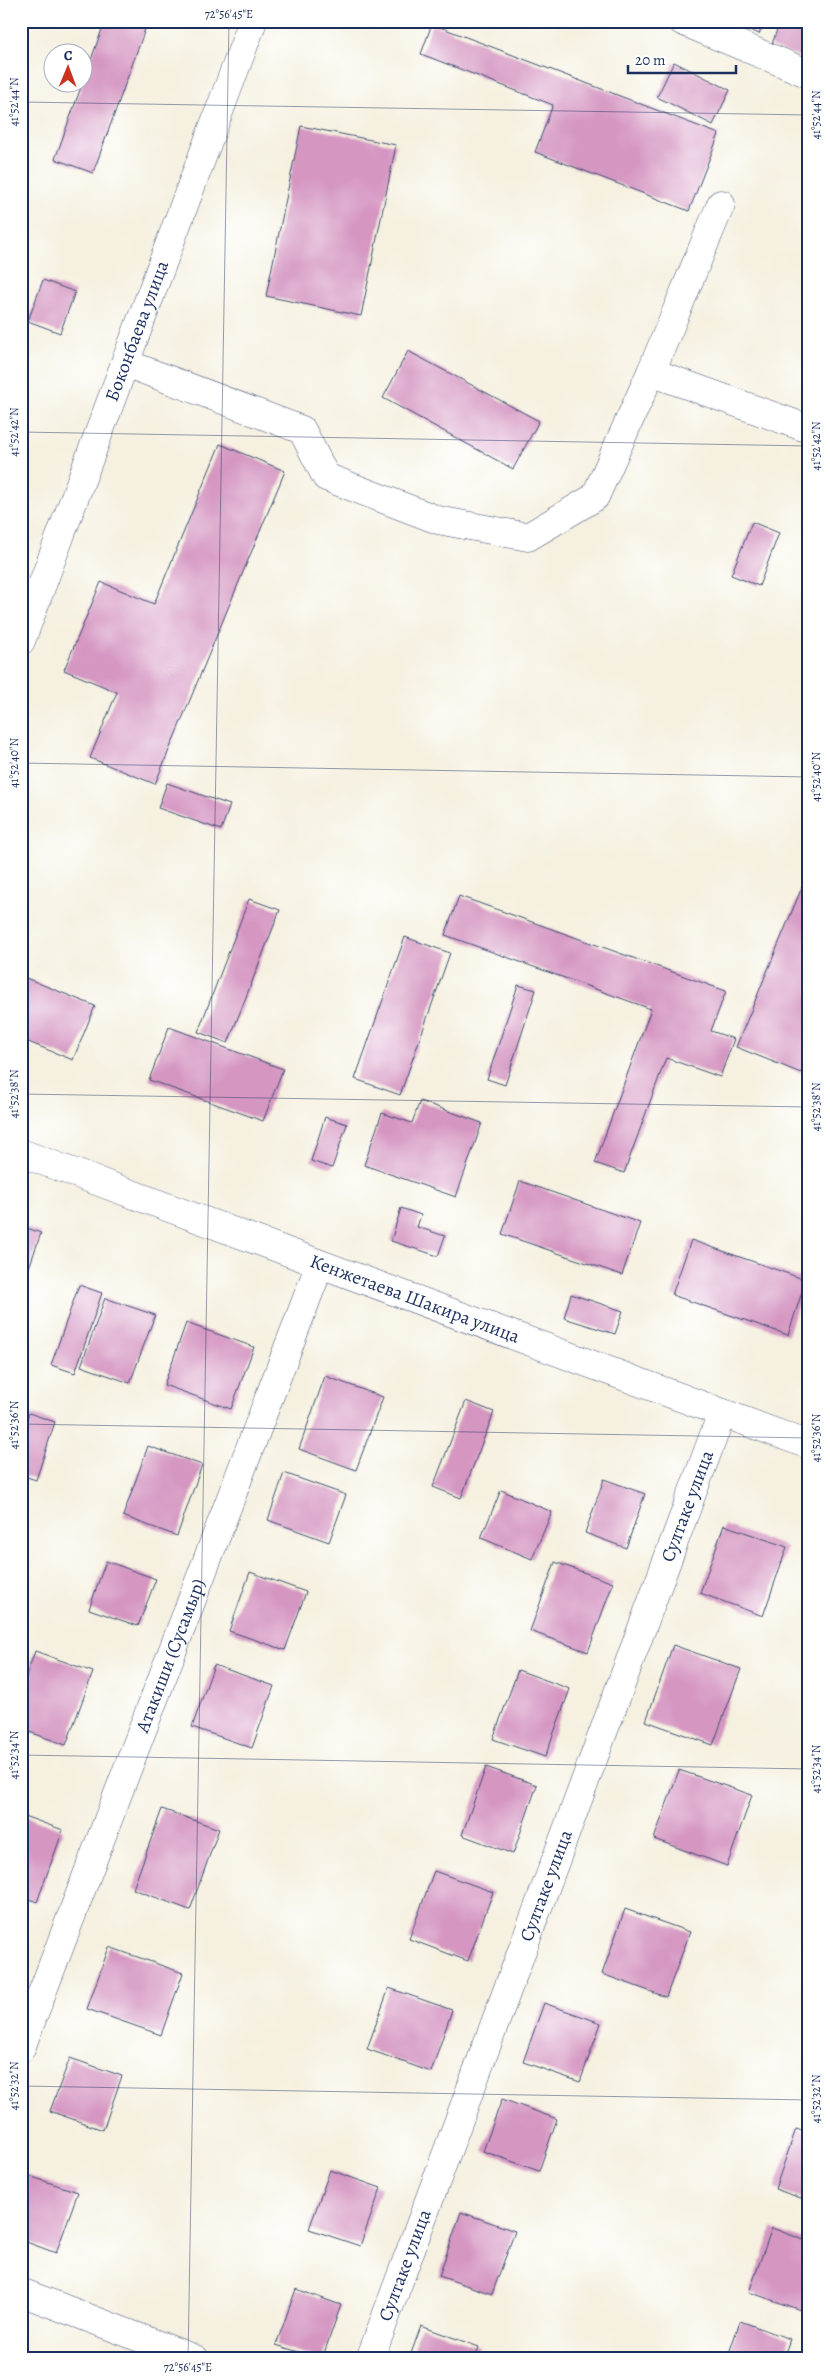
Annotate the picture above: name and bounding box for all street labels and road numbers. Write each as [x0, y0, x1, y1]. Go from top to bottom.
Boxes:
street label: Боконбаева улица [99, 257, 175, 405]
street label: Кенжетаева Шакира улица [306, 1248, 524, 1350]
street label: Султаке улица [655, 1446, 720, 1566]
street label: Атакиши (Сусамыр) [129, 1575, 212, 1737]
street label: Султаке улица [513, 1826, 579, 1945]
street label: Султаке улица [372, 2205, 438, 2325]

